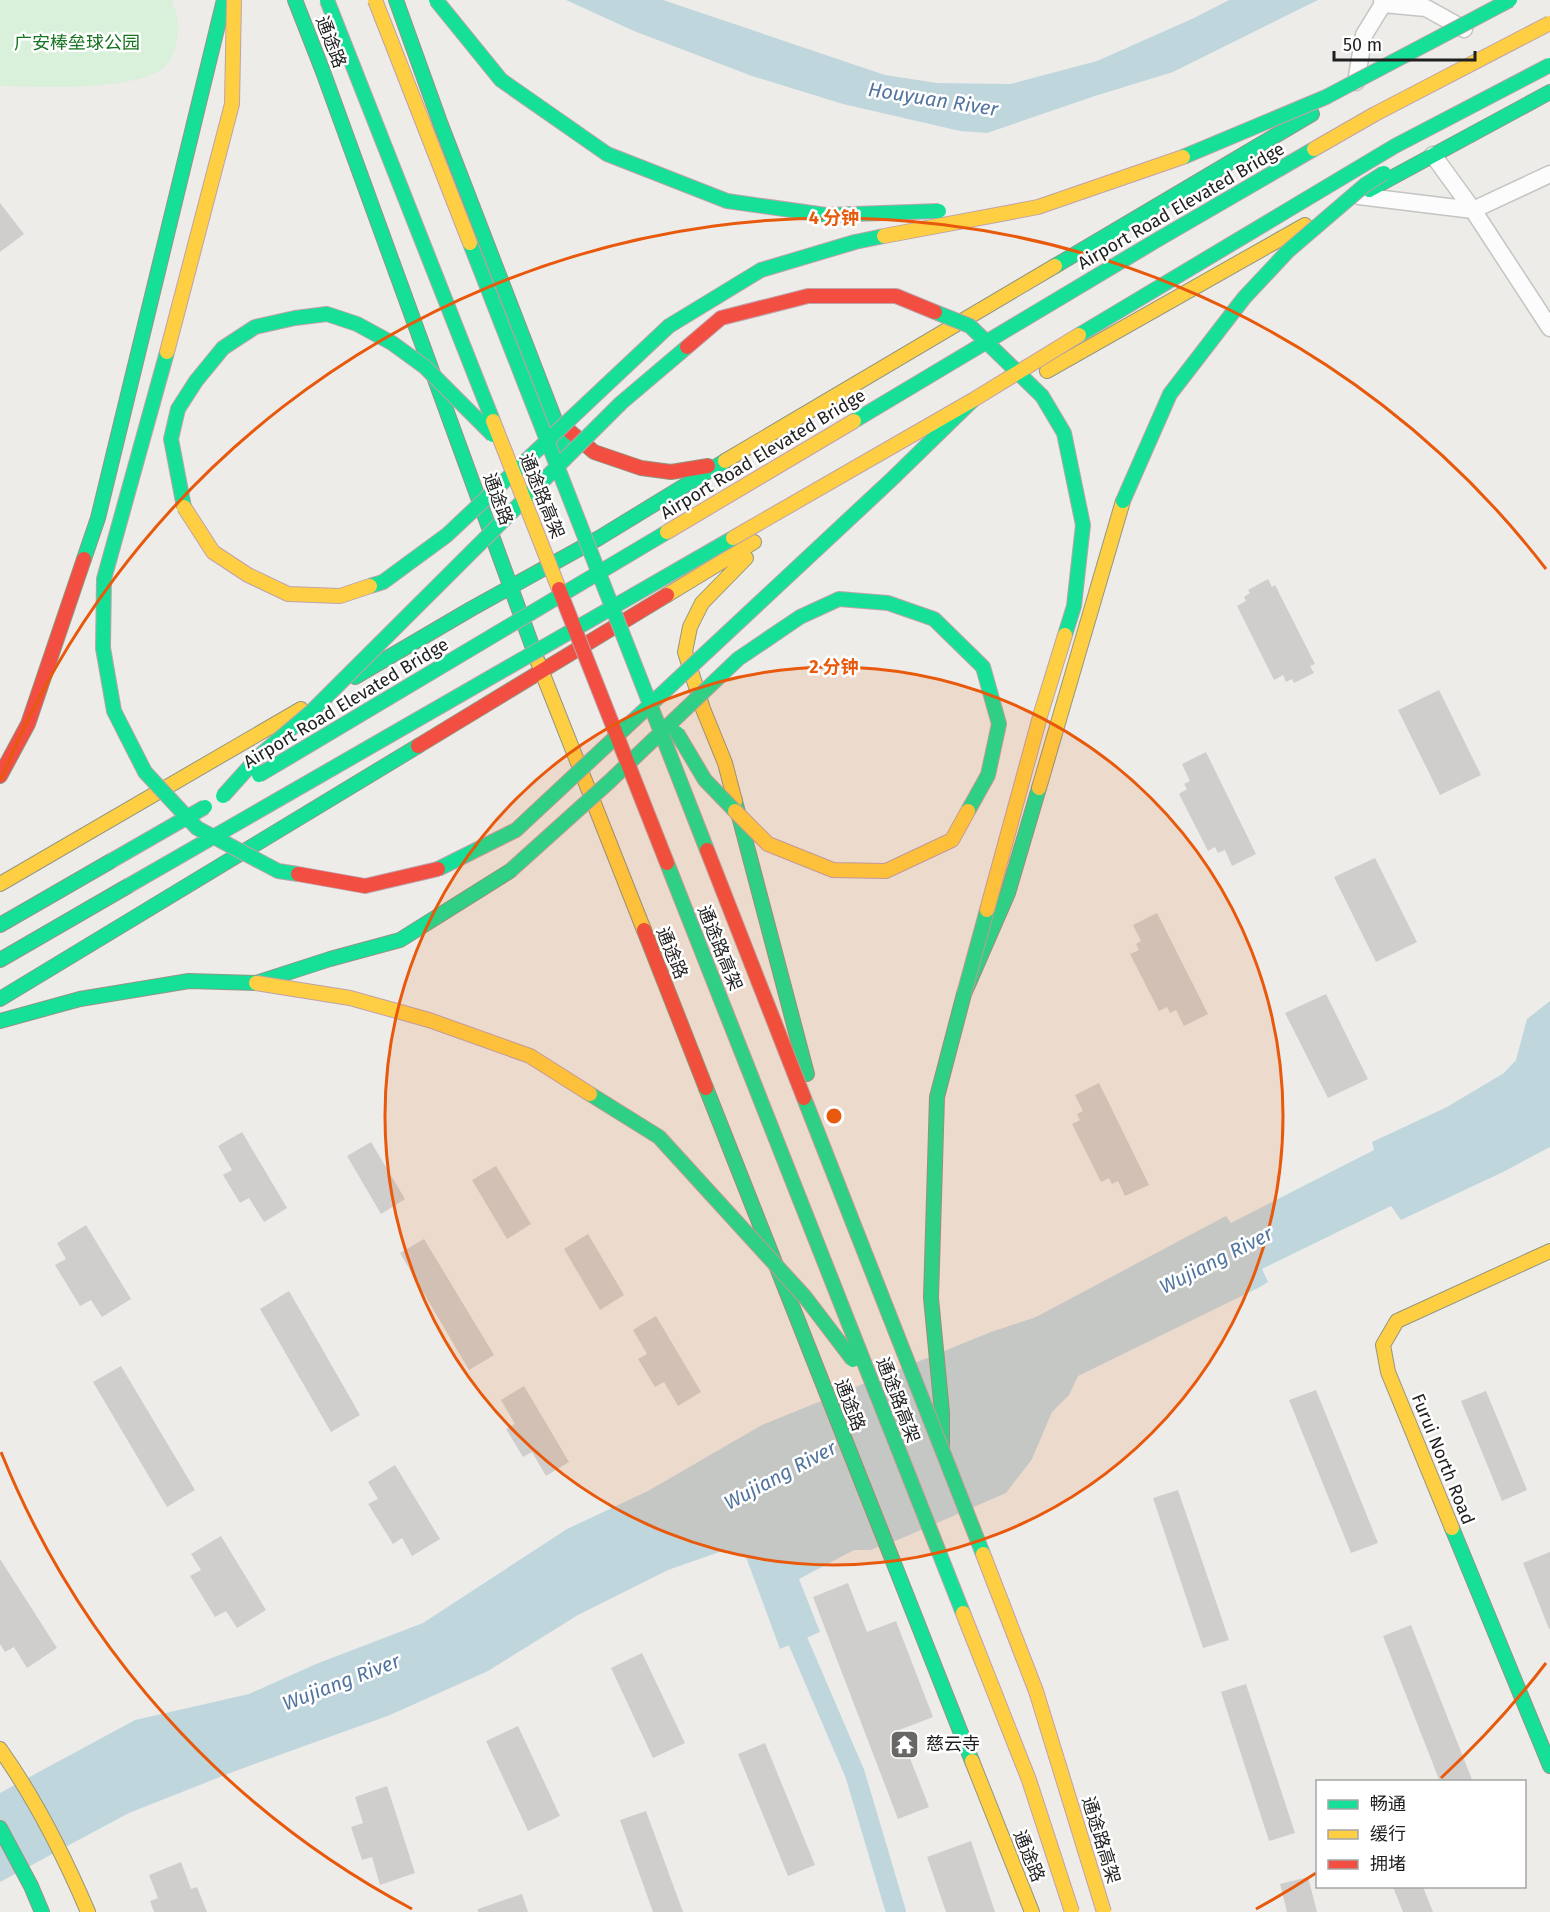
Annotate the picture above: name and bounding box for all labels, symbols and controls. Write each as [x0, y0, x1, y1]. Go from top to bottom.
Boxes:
street label: 通途路 [311, 13, 351, 71]
scale bar [1334, 24, 1475, 62]
park label: 广安棒垒球公园 [14, 32, 140, 54]
text: 50 m [1343, 34, 1382, 56]
water label: Houyuan River [866, 77, 1001, 121]
street label: Airport Road Elevated Bridge [1074, 138, 1288, 274]
text: 4 分钟 [809, 207, 859, 229]
street label: Airport Road Elevated Bridge [657, 384, 869, 524]
street label: 通途路高架 [515, 450, 569, 542]
street label: 通途路 [478, 470, 518, 528]
street label: Airport Road Elevated Bridge [240, 633, 452, 773]
text: 2 分钟 [809, 656, 859, 678]
street label: 通途路高架 [693, 902, 747, 994]
street label: 通途路 [652, 924, 692, 982]
centre of rings [824, 1106, 844, 1126]
water label: Wujiang River [1155, 1221, 1278, 1299]
street label: 通途路高架 [872, 1354, 924, 1446]
street label: 通途路 [830, 1376, 870, 1434]
street label: Furui North Road [1407, 1390, 1479, 1528]
water label: Wujiang River [720, 1435, 842, 1515]
water label: Wujiang River [279, 1648, 404, 1715]
temple icon: 慈云寺 [889, 1728, 921, 1760]
place label: 慈云寺 [926, 1733, 980, 1755]
legend [1316, 1780, 1526, 1888]
text: 畅通 [1370, 1793, 1406, 1815]
street label: 通途路高架 [1077, 1794, 1125, 1886]
text: 缓行 [1370, 1823, 1406, 1845]
street label: 通途路 [1009, 1827, 1049, 1885]
text: 拥堵 [1370, 1853, 1406, 1875]

